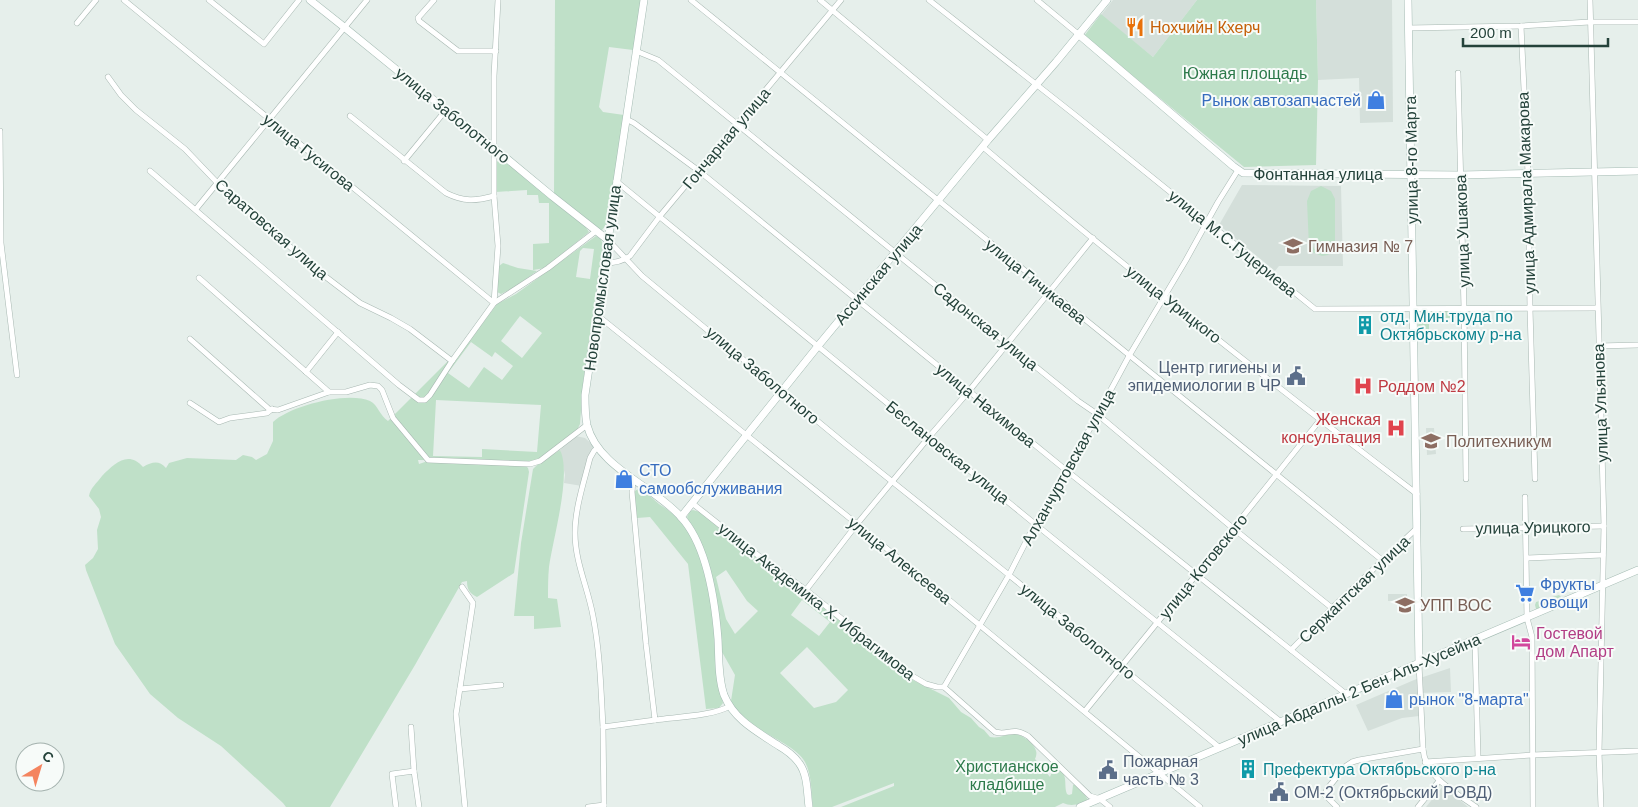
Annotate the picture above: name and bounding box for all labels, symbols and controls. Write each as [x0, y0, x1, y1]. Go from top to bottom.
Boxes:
scale bar [1463, 15, 1608, 47]
restaurant icon: Нохчийн Кхерч [1124, 16, 1146, 38]
place label: Нохчийн Кхерч [1150, 19, 1260, 36]
text: 200 m [1470, 24, 1512, 41]
street label: улица Заболотного [392, 64, 513, 167]
park label: Южная площадь [1183, 65, 1307, 82]
street label: Гончарная улица [679, 84, 774, 192]
shop icon: Рынок автозапчастей [1365, 89, 1387, 111]
street label: улица Адмирала Макарова [1514, 91, 1539, 294]
place label: Рынок автозапчастей [1202, 92, 1361, 109]
street label: улица 8-го Марта [1402, 96, 1421, 224]
street label: улица Гусигова [260, 110, 358, 194]
street label: Фонтанная улица [1253, 166, 1383, 183]
street label: улица Ушакова [1452, 174, 1473, 288]
street label: Саратовская улица [212, 176, 332, 283]
street label: Новопромысловая улица [581, 184, 624, 372]
street label: улица М.С.Гуцериева [1165, 187, 1300, 300]
street label: Ассинская улица [831, 221, 925, 328]
school or university icon: Гимназия № 7 [1282, 235, 1304, 257]
street label: улица Гичикаева [982, 236, 1090, 327]
place label: Гимназия № 7 [1308, 238, 1413, 255]
street label: улица Урицкого [1123, 262, 1224, 347]
street label: Садонская улица [930, 279, 1041, 374]
place label: отд. Мин.труда по Октябрьскому р-на [1380, 308, 1522, 343]
building icon: отд. Мин.труда по Октябрьскому р-на [1354, 314, 1376, 336]
street label: улица Заболотного [703, 323, 823, 428]
street label: улица Ульянова [1590, 343, 1611, 463]
place label: Центр гигиены и эпидемиологии в ЧР [1128, 359, 1281, 394]
street label: улица Нахимова [933, 360, 1039, 451]
public building icon: Центр гигиены и эпидемиологии в ЧР [1285, 365, 1307, 387]
hospital icon: Роддом №2 [1352, 375, 1374, 397]
place label: Роддом №2 [1378, 378, 1466, 395]
street label: Алханчуртовская улица [1018, 386, 1119, 548]
street label: Беслановская улица [883, 398, 1013, 507]
place label: Женская консультация [1281, 411, 1381, 446]
hospital icon: Женская консультация [1385, 417, 1407, 439]
school or university icon: Политехникум [1420, 430, 1442, 452]
place label: Политехникум [1446, 433, 1552, 450]
place label: СТО самообслуживания [639, 462, 783, 497]
shop icon: СТО самообслуживания [613, 468, 635, 490]
street label: улица Котовского [1156, 511, 1251, 622]
street label: улица Алексеева [845, 514, 955, 607]
street label: улица Урицкого [1475, 518, 1591, 537]
street label: улица Академика Х. Ибрагимова [715, 520, 918, 683]
street label: Сержантская улица [1296, 532, 1413, 646]
place label: Фрукты овощи [1540, 576, 1595, 611]
street label: улица Заболотного [1017, 580, 1138, 683]
supermarket icon: Фрукты овощи [1514, 582, 1536, 604]
school or university icon: УПП ВОС [1394, 594, 1416, 616]
place label: УПП ВОС [1420, 597, 1492, 614]
place label: Гостевой дом Апарт [1536, 625, 1614, 660]
street label: улица Абдаллы 2 Бен Аль-Хусейна [1235, 630, 1483, 748]
hotel icon: Гостевой дом Апарт [1510, 631, 1532, 653]
shop icon: рынок "8-марта" [1383, 688, 1405, 710]
place label: рынок "8-марта" [1409, 691, 1529, 708]
north arrow [15, 742, 65, 792]
text: С [39, 747, 57, 766]
place label: Пожарная часть № 3 [1123, 753, 1199, 788]
park label: Христианское кладбище [955, 758, 1059, 793]
building icon: Префектура Октябрьского р-на [1237, 758, 1259, 780]
public building icon: Пожарная часть № 3 [1097, 759, 1119, 781]
place label: Префектура Октябрьского р-на [1263, 761, 1496, 778]
public building icon: ОМ-2 (Октябрьский РОВД) [1268, 781, 1290, 803]
place label: ОМ-2 (Октябрьский РОВД) [1294, 784, 1492, 801]

